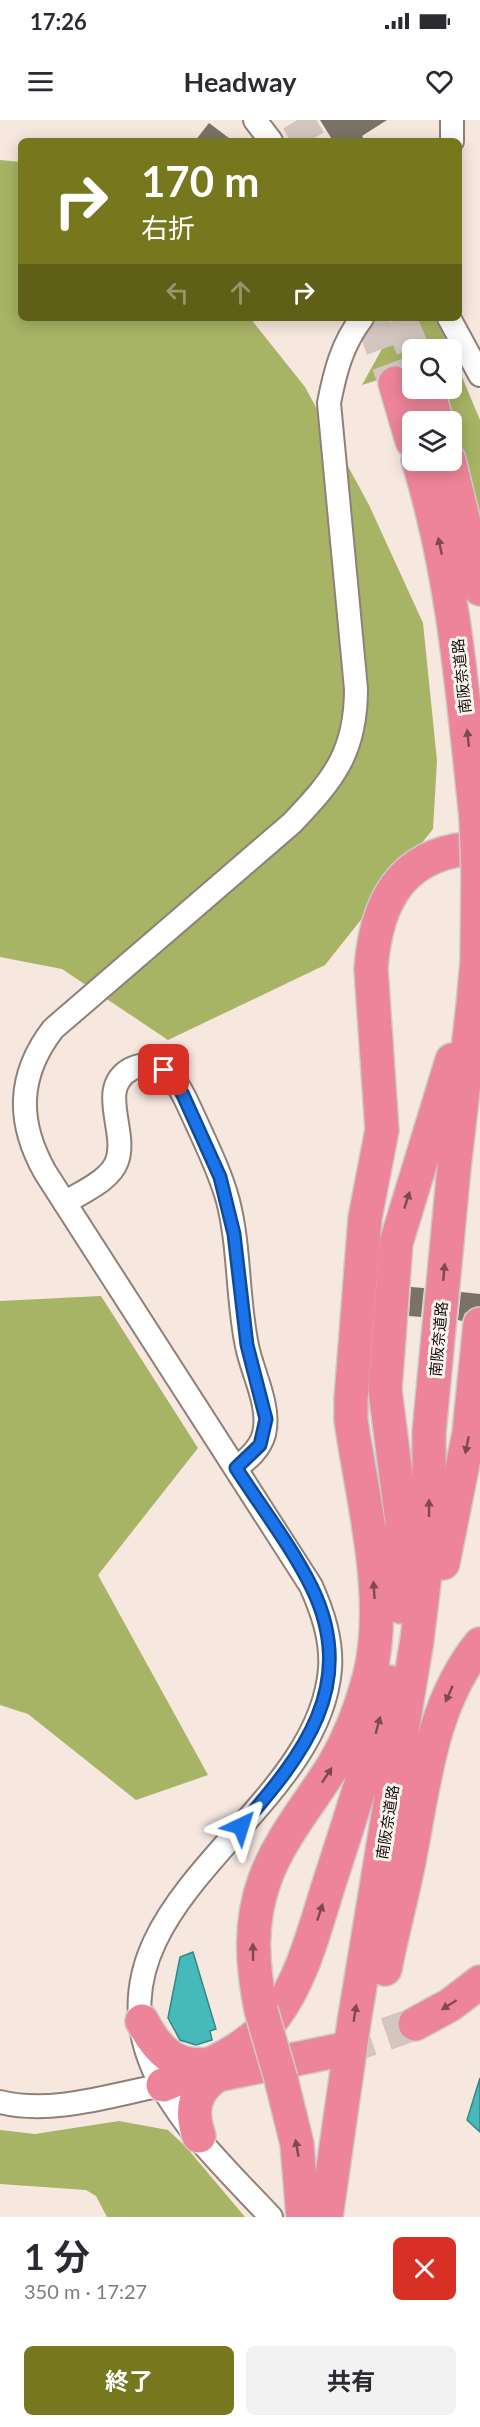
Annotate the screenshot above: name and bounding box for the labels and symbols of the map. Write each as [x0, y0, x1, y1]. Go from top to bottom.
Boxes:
one-way arrow [434, 536, 444, 555]
street label: 南阪奈道路 [448, 638, 474, 714]
one-way arrow [463, 729, 473, 748]
pin [138, 1044, 189, 1095]
one-way arrow [403, 1191, 412, 1209]
one-way arrow [439, 1263, 449, 1282]
street label: 南阪奈道路 [426, 1301, 450, 1377]
one-way arrow [462, 1436, 471, 1455]
one-way arrow [424, 1499, 434, 1518]
one-way arrow [369, 1581, 379, 1600]
one-way arrow [445, 1685, 454, 1702]
one-way arrow [374, 1716, 383, 1734]
one-way arrow [321, 1767, 332, 1783]
street label: 南阪奈道路 [372, 1784, 402, 1860]
position arrow [209, 1794, 273, 1858]
one-way arrow [316, 1902, 325, 1920]
one-way arrow [248, 1942, 258, 1961]
one-way arrow [441, 1999, 457, 2010]
one-way arrow [351, 2003, 360, 2022]
one-way arrow [293, 2138, 302, 2157]

